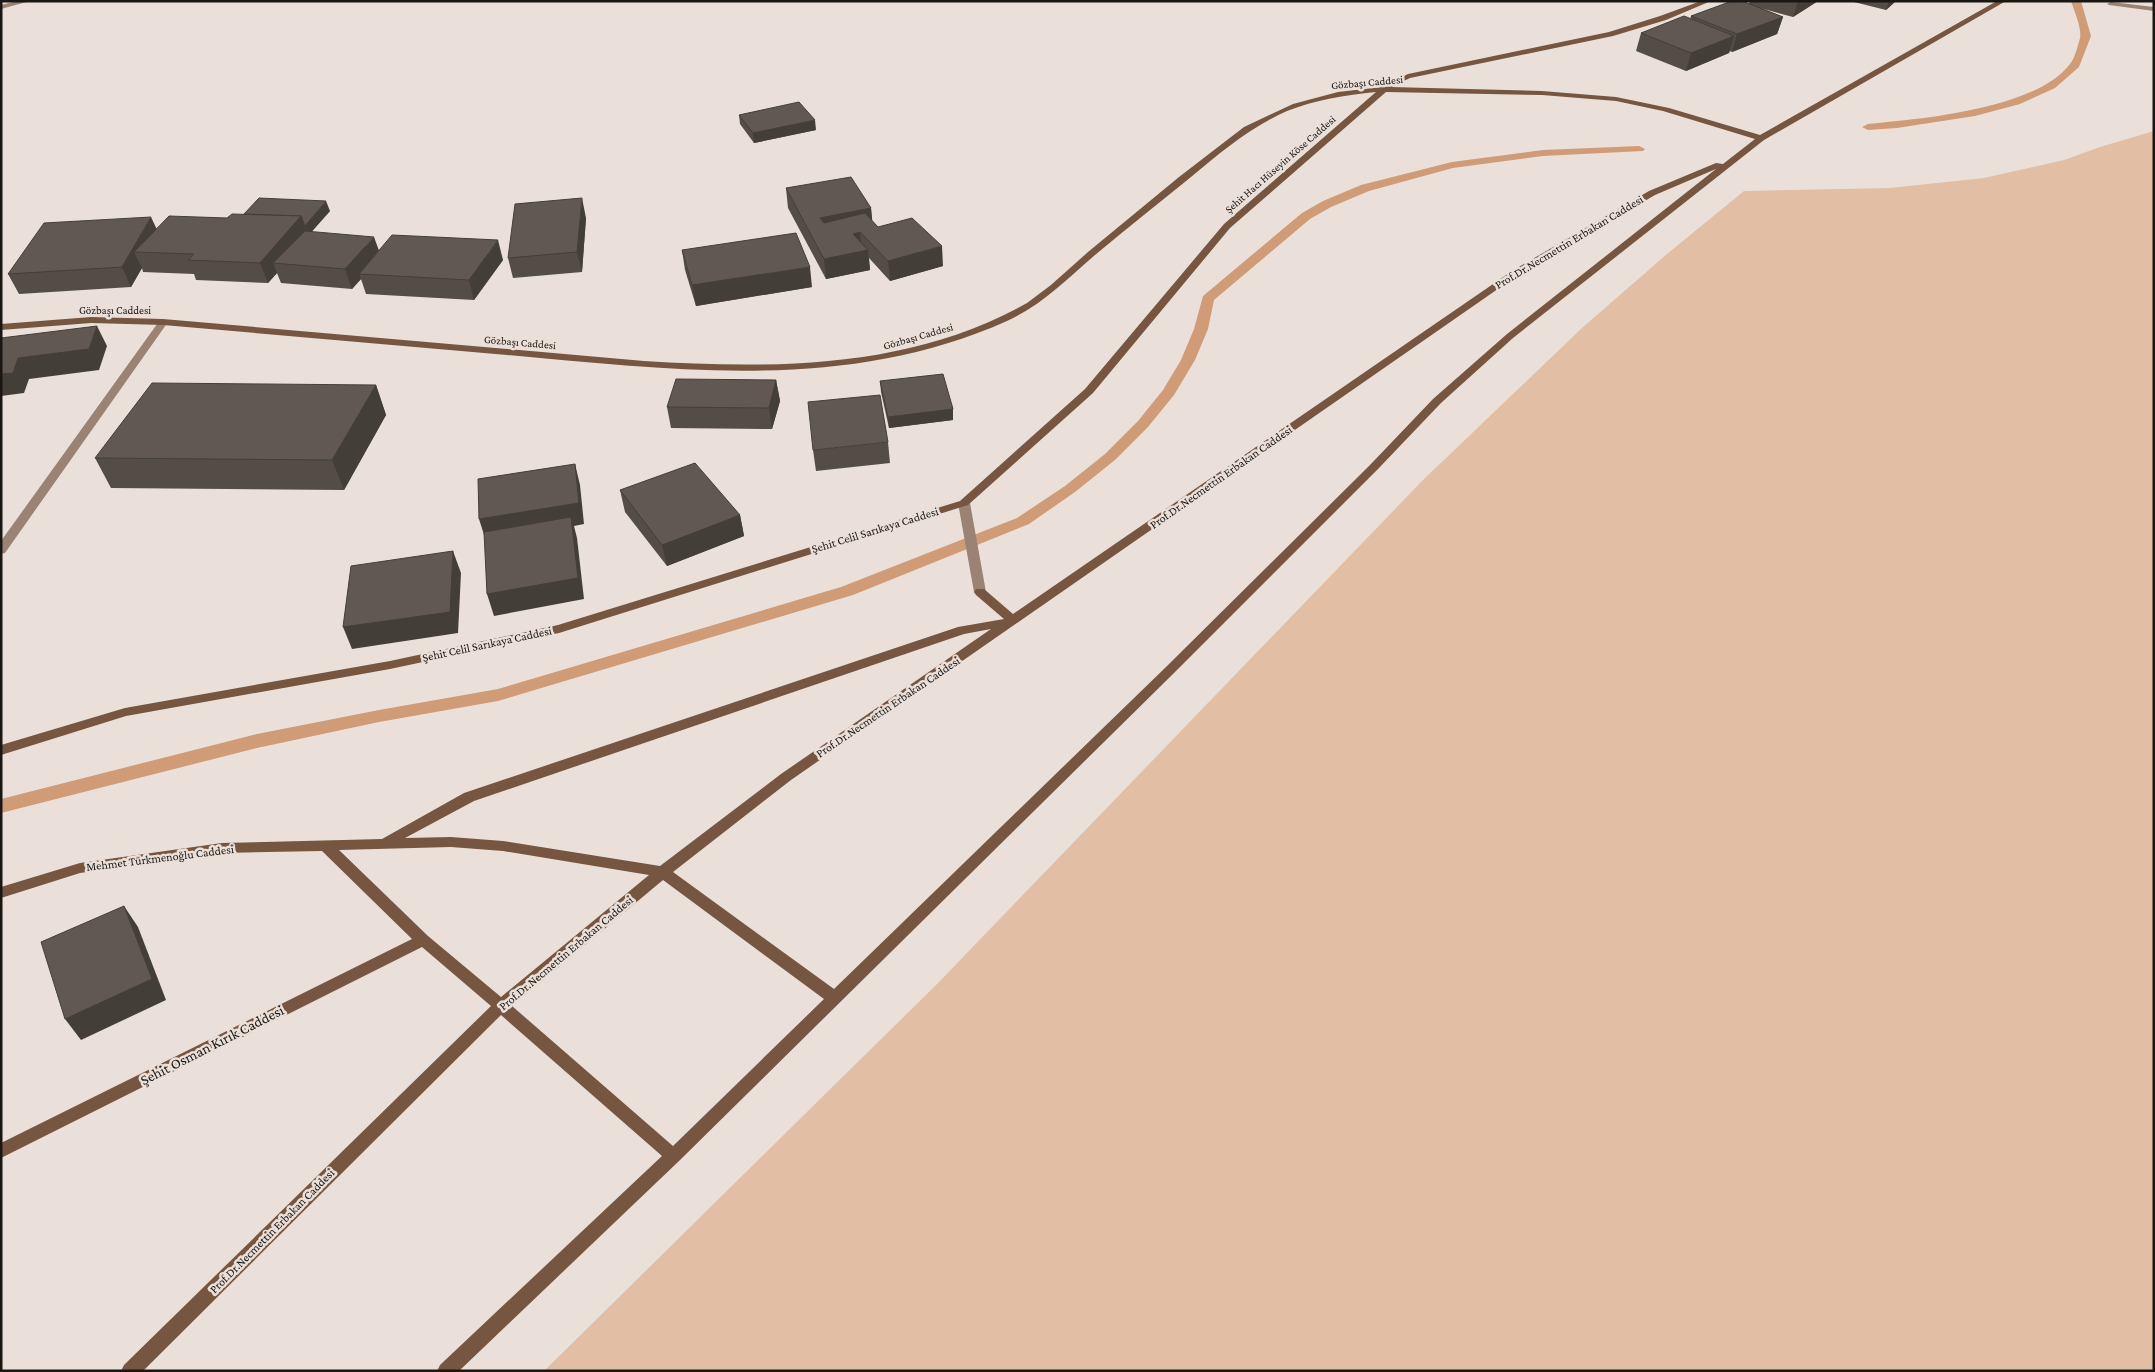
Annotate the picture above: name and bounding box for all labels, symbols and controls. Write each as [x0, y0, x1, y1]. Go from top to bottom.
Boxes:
street label: Gözbaşı Caddesi [1330, 73, 1404, 92]
street label: Şehit Hacı Hüseyin Köse Caddesi [1222, 113, 1338, 216]
street label: Prof.Dr.Necmettin Erbakan Caddesi [1492, 192, 1646, 292]
street label: Gözbaşı Caddesi [79, 304, 151, 317]
street label: Gözbaşı Caddesi [882, 320, 955, 353]
street label: Gözbaşı Caddesi [483, 333, 557, 352]
street label: Prof.Dr.Necmettin Erbakan Caddesi [1147, 422, 1295, 532]
street label: Şehit Celil Sarıkaya Caddesi [810, 504, 940, 556]
street label: Şehit Celil Sarıkaya Caddesi [421, 623, 553, 665]
street label: Prof.Dr.Necmettin Erbakan Caddesi [813, 654, 963, 760]
street label: Mehmet Türkmenoğlu Caddesi [85, 842, 235, 874]
street label: Prof.Dr.Necmettin Erbakan Caddesi [496, 893, 636, 1013]
street label: Şehit Osman Kırık Caddesi [138, 1002, 287, 1089]
street label: Prof.Dr.Necmettin Erbakan Caddesi [207, 1166, 337, 1296]

